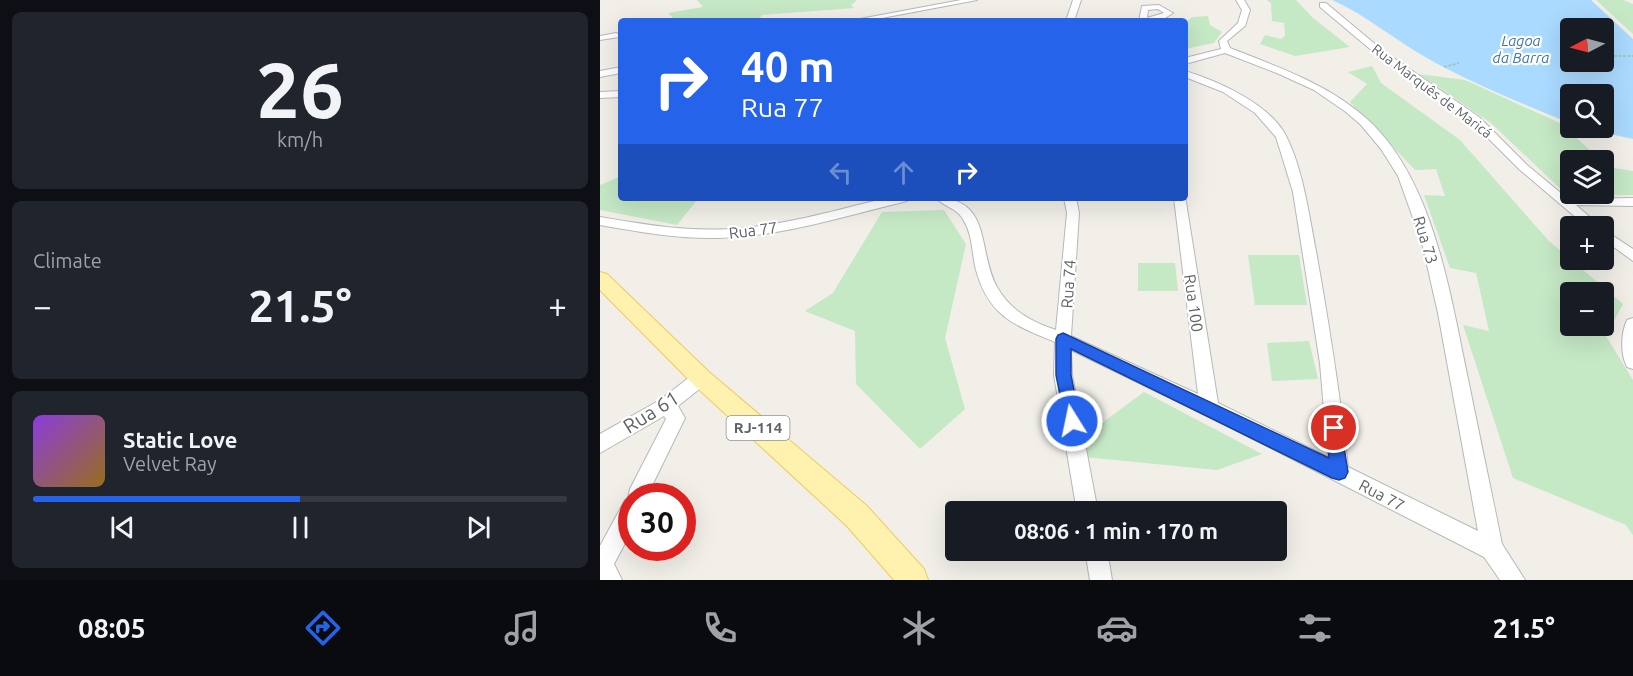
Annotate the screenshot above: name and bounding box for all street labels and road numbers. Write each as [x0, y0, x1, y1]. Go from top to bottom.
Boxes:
street label: Rua Marquês de Maricá [1369, 41, 1495, 141]
street label: Rua 73 [1410, 214, 1442, 266]
street label: Rua 77 [728, 218, 778, 242]
street label: Rua 74 [1057, 259, 1079, 309]
street label: Rua 100 [1181, 273, 1207, 333]
street label: Rua 61 [619, 386, 683, 438]
road number: RJ-114 [726, 416, 790, 440]
street label: Rua 77 [1356, 476, 1408, 514]

